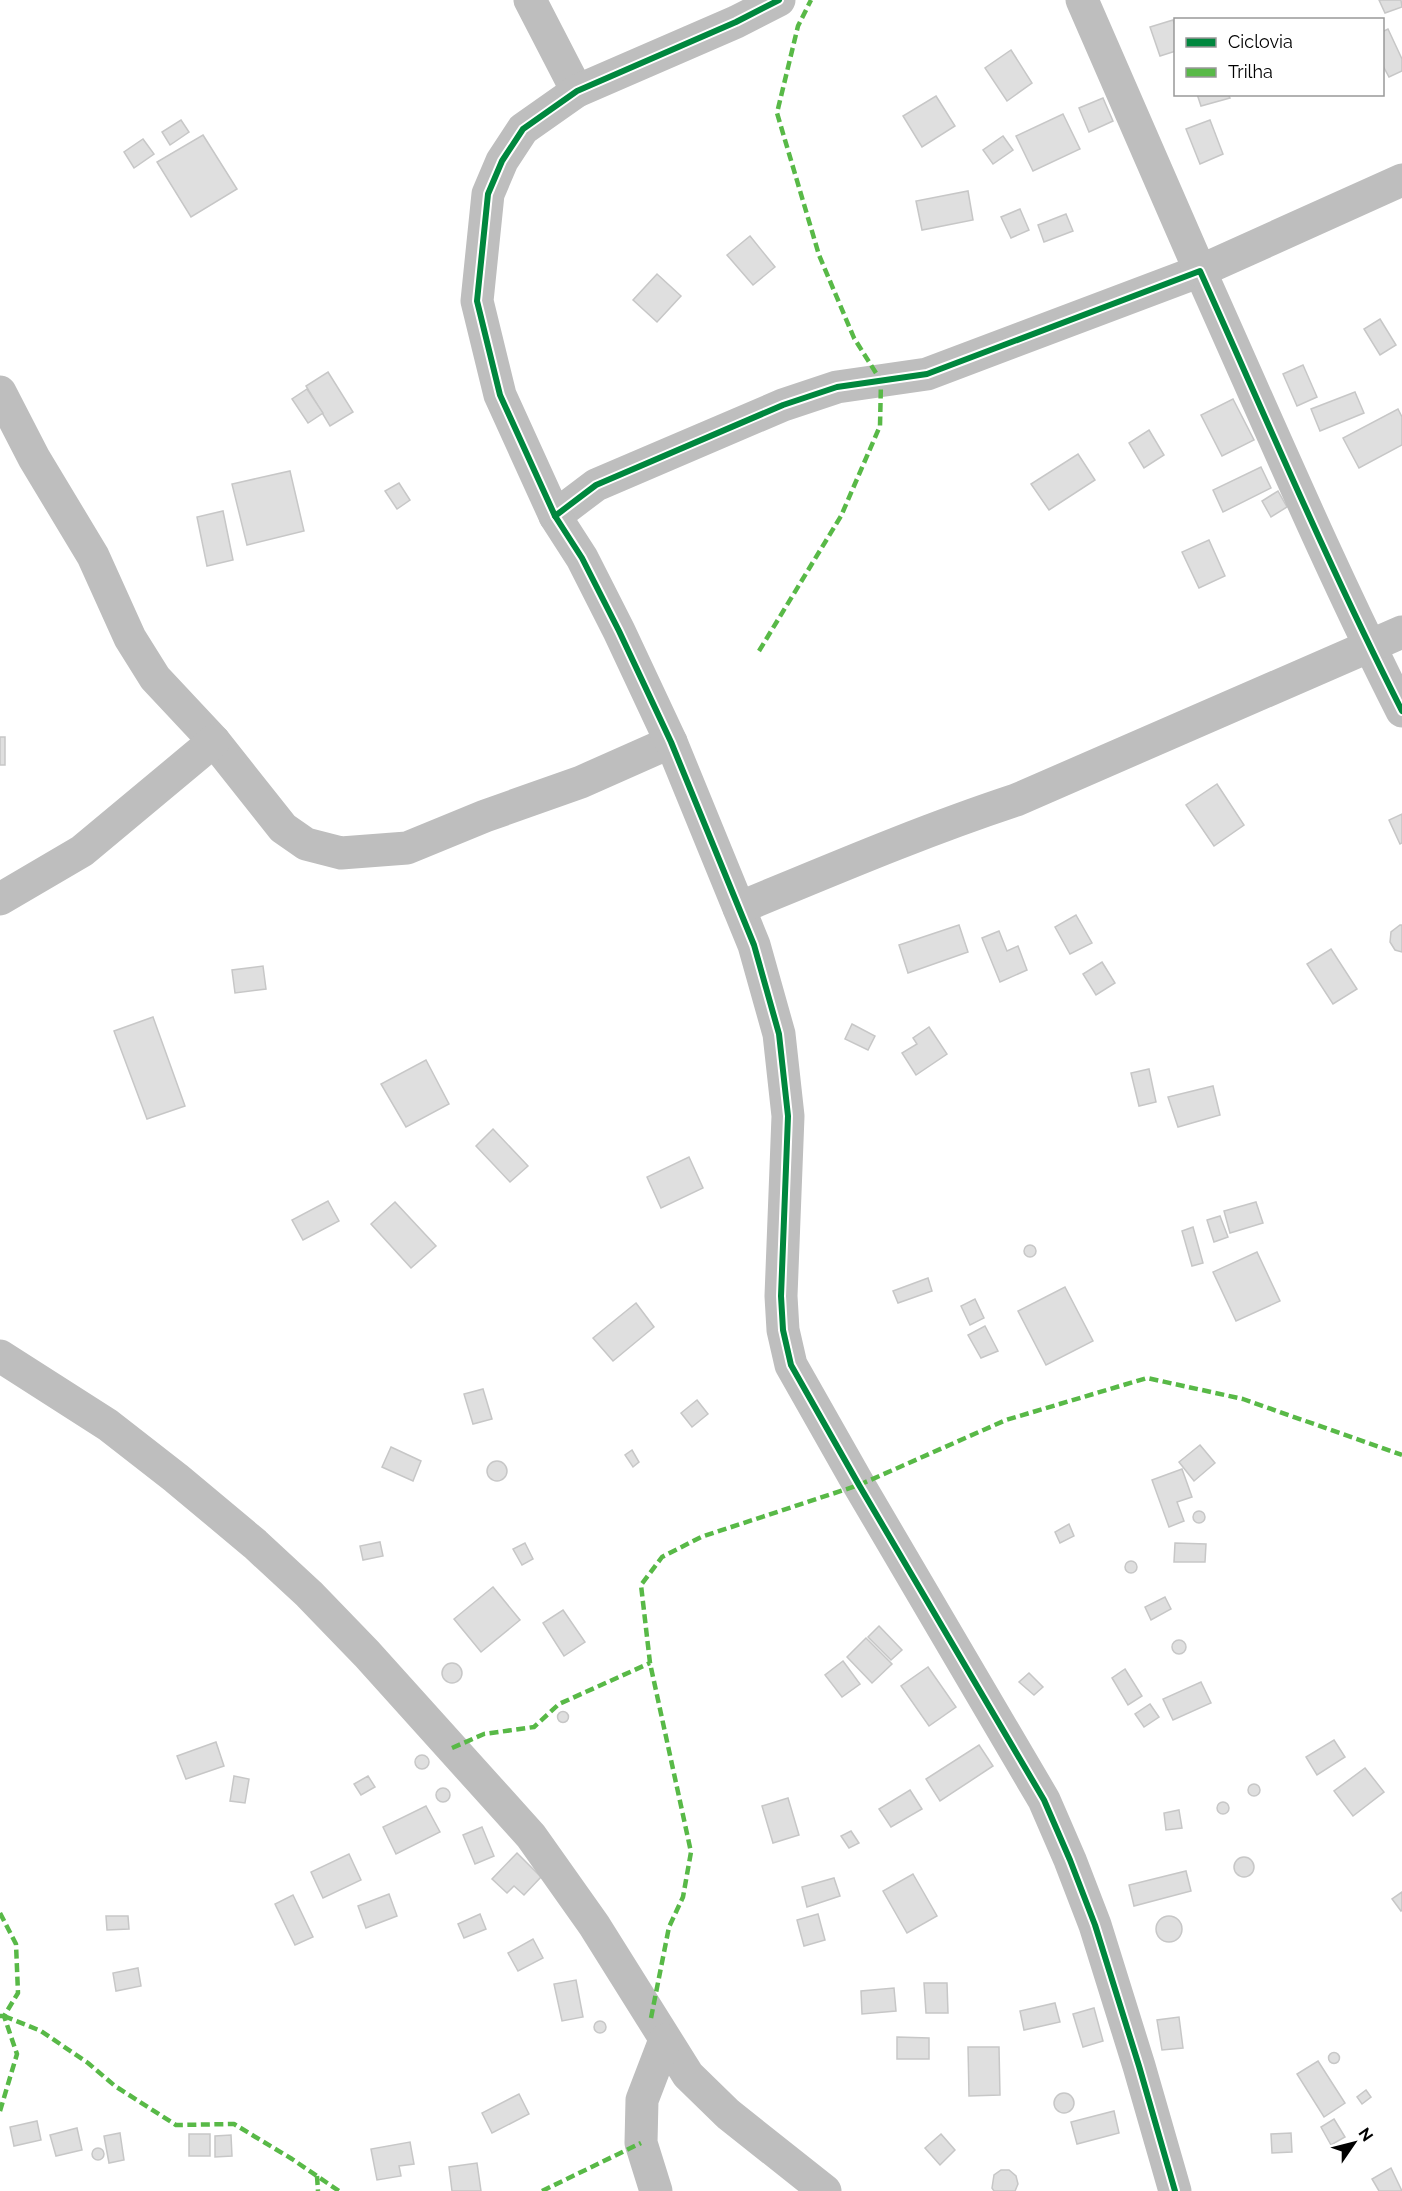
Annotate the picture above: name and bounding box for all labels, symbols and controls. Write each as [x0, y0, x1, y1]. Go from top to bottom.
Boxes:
legend [1174, 18, 1384, 96]
text: Ciclovia [1228, 31, 1293, 52]
text: Trilha [1228, 61, 1273, 82]
north arrow [1324, 2113, 1384, 2173]
text: N [1355, 2124, 1377, 2145]

